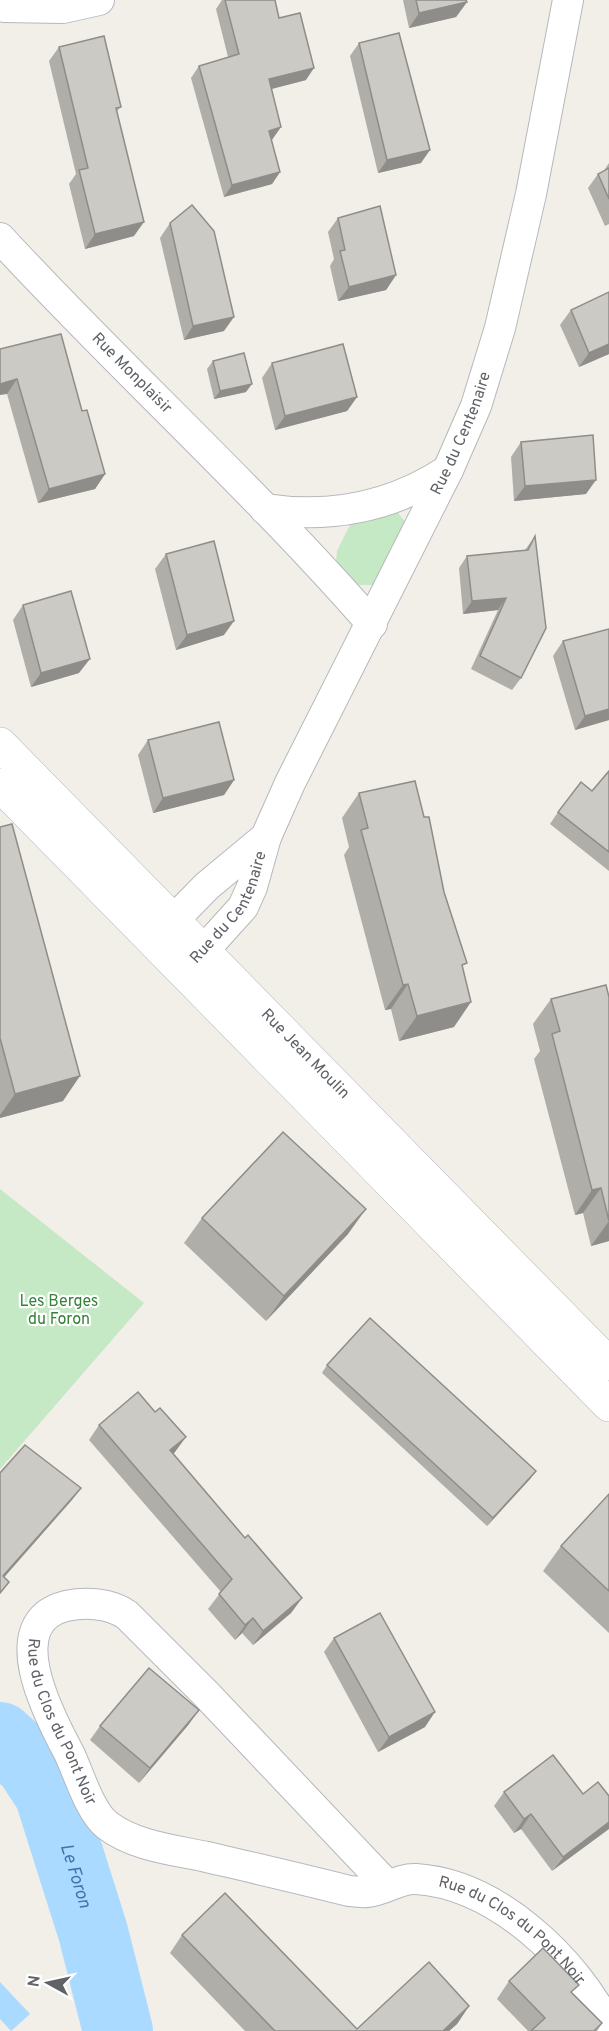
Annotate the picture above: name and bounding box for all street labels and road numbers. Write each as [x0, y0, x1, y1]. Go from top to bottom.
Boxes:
street label: Rue Monplaisir [87, 329, 176, 418]
street label: Rue du Centenaire [427, 369, 496, 499]
street label: Rue du Centenaire [186, 849, 272, 968]
street label: Rue Jean Moulin [256, 1005, 354, 1104]
street label: Rue du Clos du Pont Noir [22, 1637, 100, 1809]
street label: Rue du Clos du Pont Noir [436, 1872, 589, 1989]

